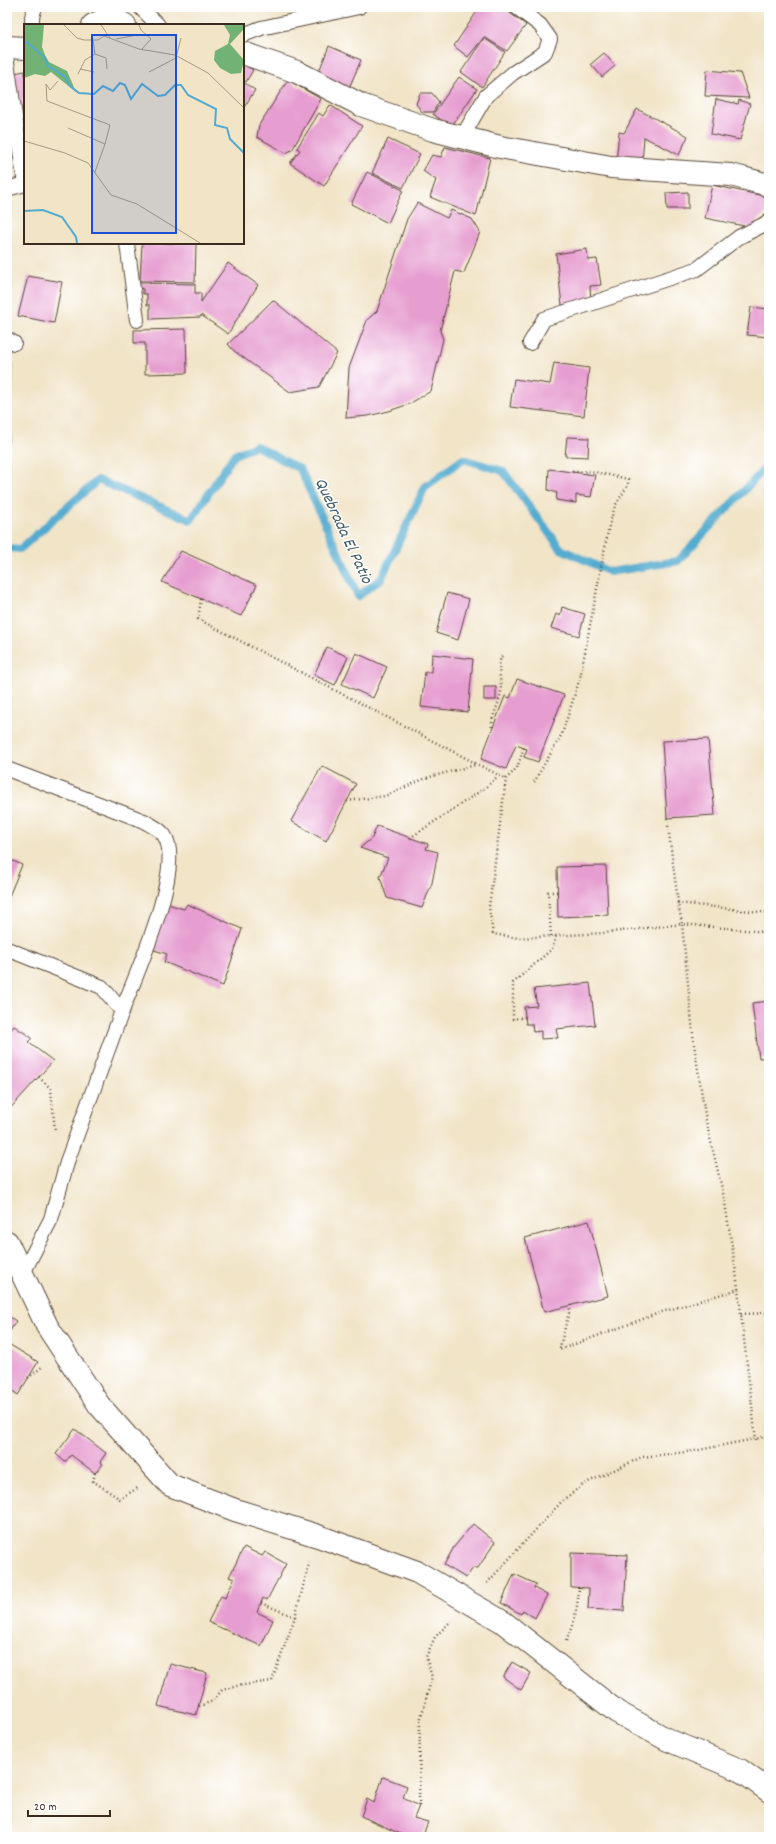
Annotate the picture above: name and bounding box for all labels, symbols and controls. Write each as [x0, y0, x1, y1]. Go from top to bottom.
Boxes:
inset map [24, 24, 244, 244]
water label: Quebrada El Patio [307, 474, 378, 590]
scale bar [28, 1792, 110, 1818]
text: 20 m [34, 1799, 57, 1816]

